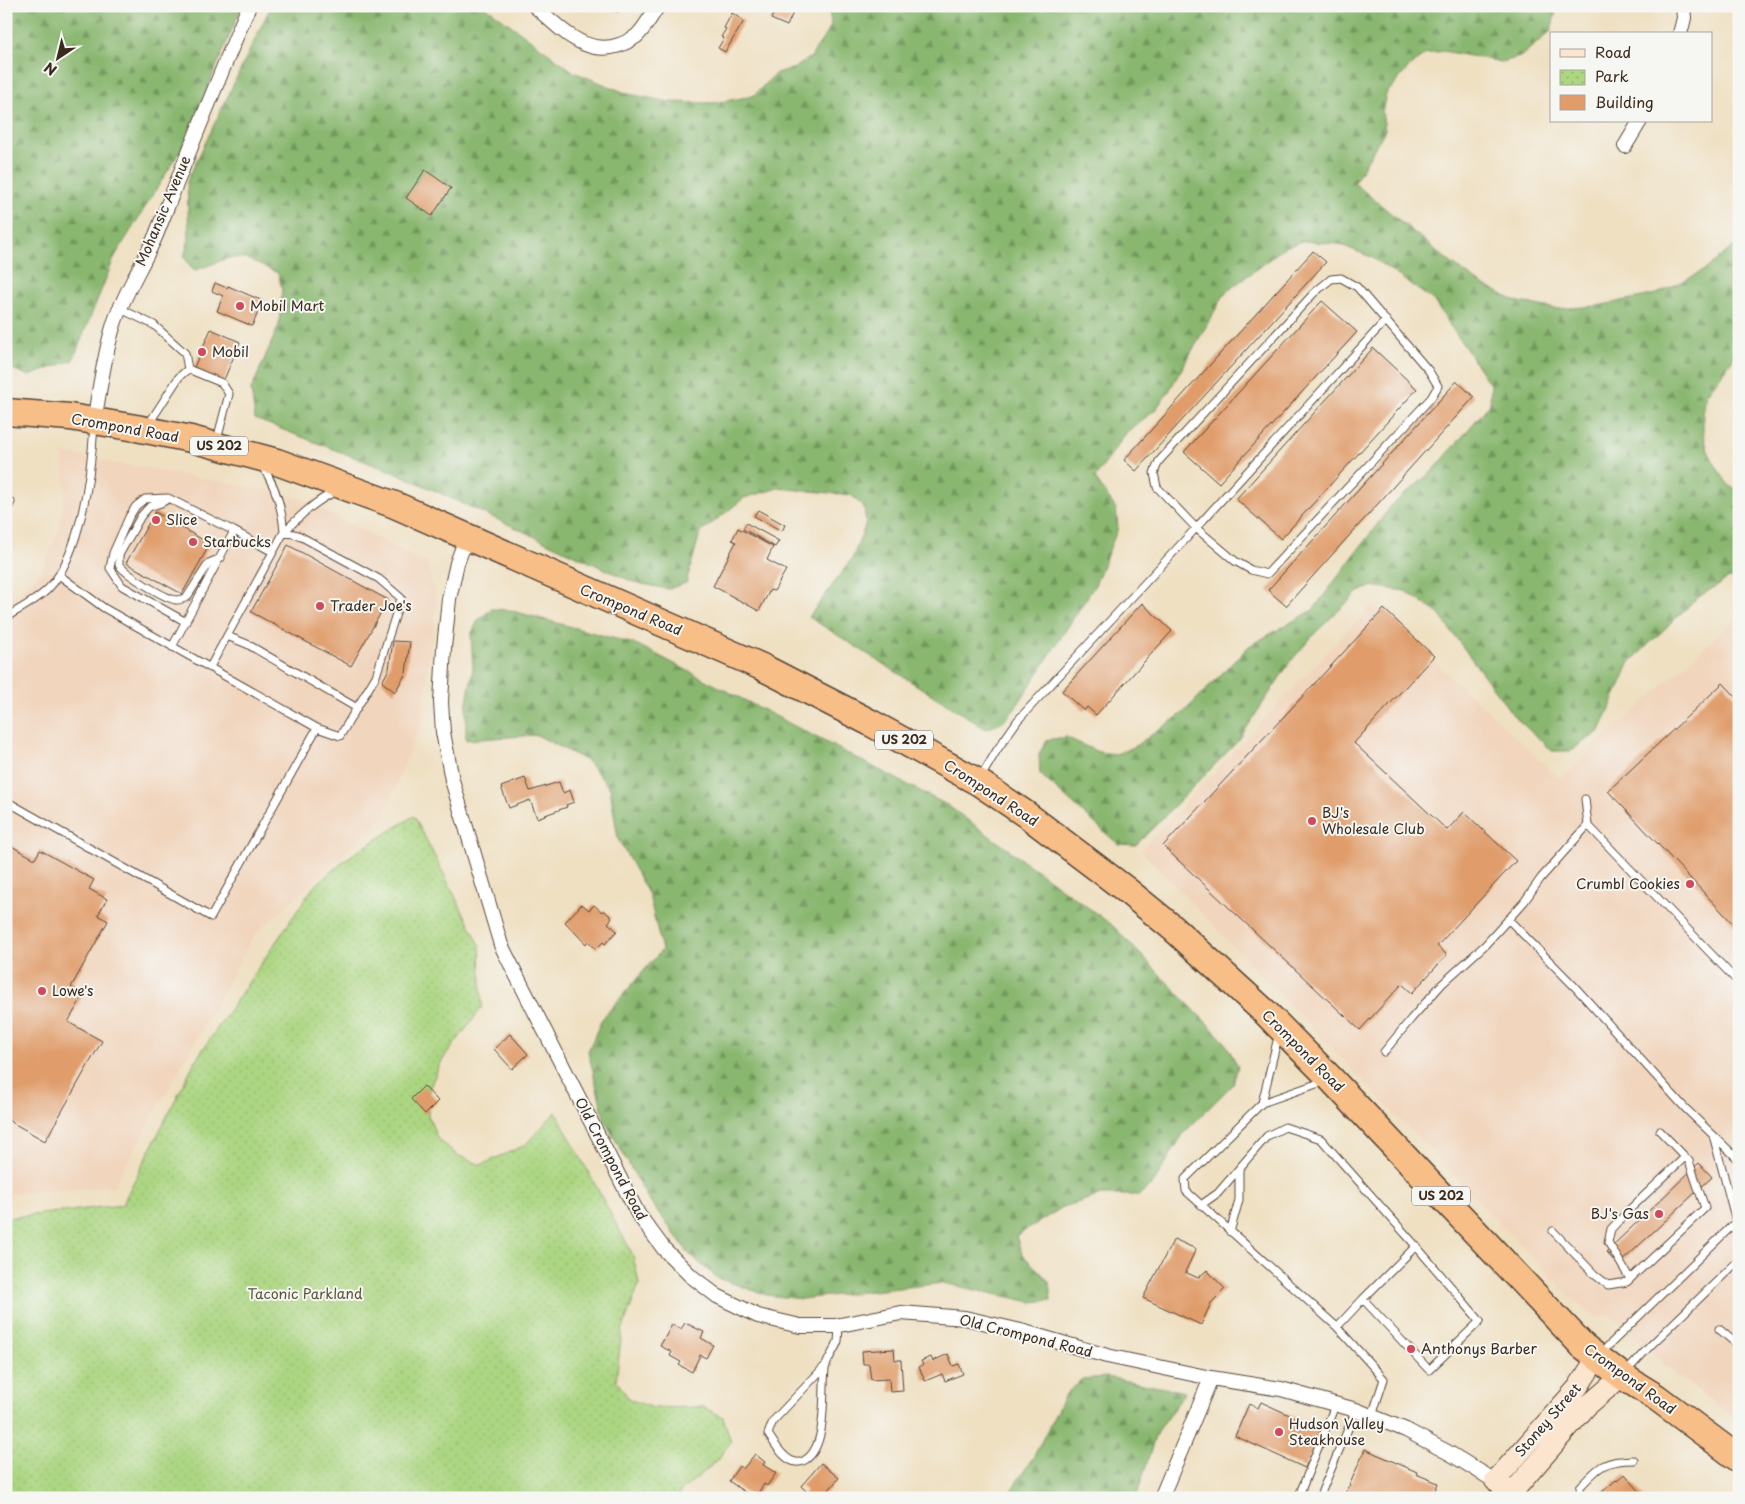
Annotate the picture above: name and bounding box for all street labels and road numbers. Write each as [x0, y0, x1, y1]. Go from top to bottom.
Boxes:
street label: Mohansic Avenue [130, 152, 195, 269]
street label: Crompond Road [70, 408, 181, 447]
road number: US 202 [190, 436, 248, 456]
street label: Crompond Road [577, 579, 686, 641]
road number: US 202 [875, 730, 933, 750]
street label: Crompond Road [940, 754, 1043, 831]
street label: Crompond Road [1257, 1005, 1349, 1097]
street label: Old Crompond Road [570, 1094, 653, 1224]
road number: US 202 [1412, 1186, 1470, 1206]
street label: Old Crompond Road [957, 1309, 1095, 1362]
street label: Crompond Road [1580, 1338, 1681, 1419]
street label: Stoney Street [1510, 1378, 1586, 1461]

